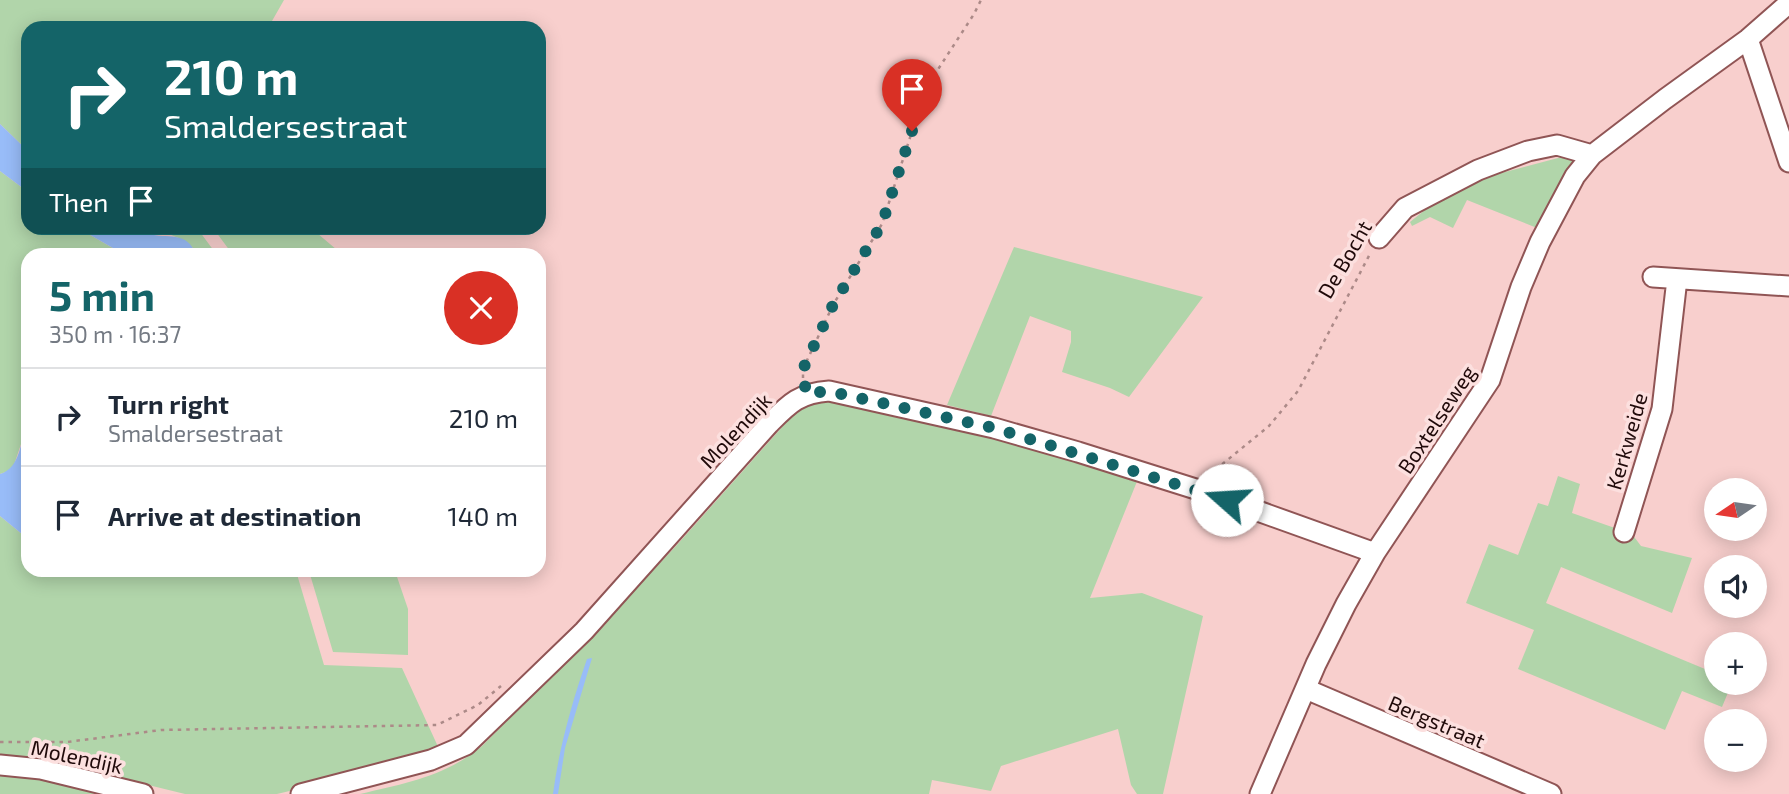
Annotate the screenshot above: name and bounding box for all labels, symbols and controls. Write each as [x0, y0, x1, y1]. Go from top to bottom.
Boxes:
text: 210 m [164, 46, 298, 105]
icon: right [49, 49, 140, 140]
pin [882, 59, 942, 131]
icon: arrive [893, 70, 931, 108]
text: Smaldersestraat [164, 106, 407, 144]
icon: arrive [122, 182, 160, 220]
text: Then [49, 186, 108, 217]
street label: De Bocht [1312, 216, 1376, 302]
text: 5 min [49, 269, 155, 319]
button: close [444, 271, 518, 345]
text: 350 m · 16:37 [49, 320, 181, 348]
street label: Boxtelseweg [1392, 360, 1480, 478]
street label: Molendijk [694, 387, 777, 473]
text: Turn right [108, 388, 229, 419]
street label: Kerkweide [1600, 390, 1652, 492]
icon: right [49, 398, 87, 436]
text: 210 m [449, 402, 518, 433]
text: Smaldersestraat [108, 419, 283, 447]
position arrow [1190, 463, 1264, 537]
north arrow [1704, 478, 1768, 541]
map controls [1704, 478, 1767, 772]
icon: arrive [49, 496, 87, 534]
text: Arrive at destination [108, 500, 361, 531]
text: 140 m [447, 500, 518, 531]
button: sound [1704, 555, 1767, 618]
button: + [1704, 632, 1767, 695]
street label: Bergstraat [1385, 689, 1489, 753]
button: − [1704, 709, 1767, 772]
street label: Molendijk [29, 734, 125, 779]

